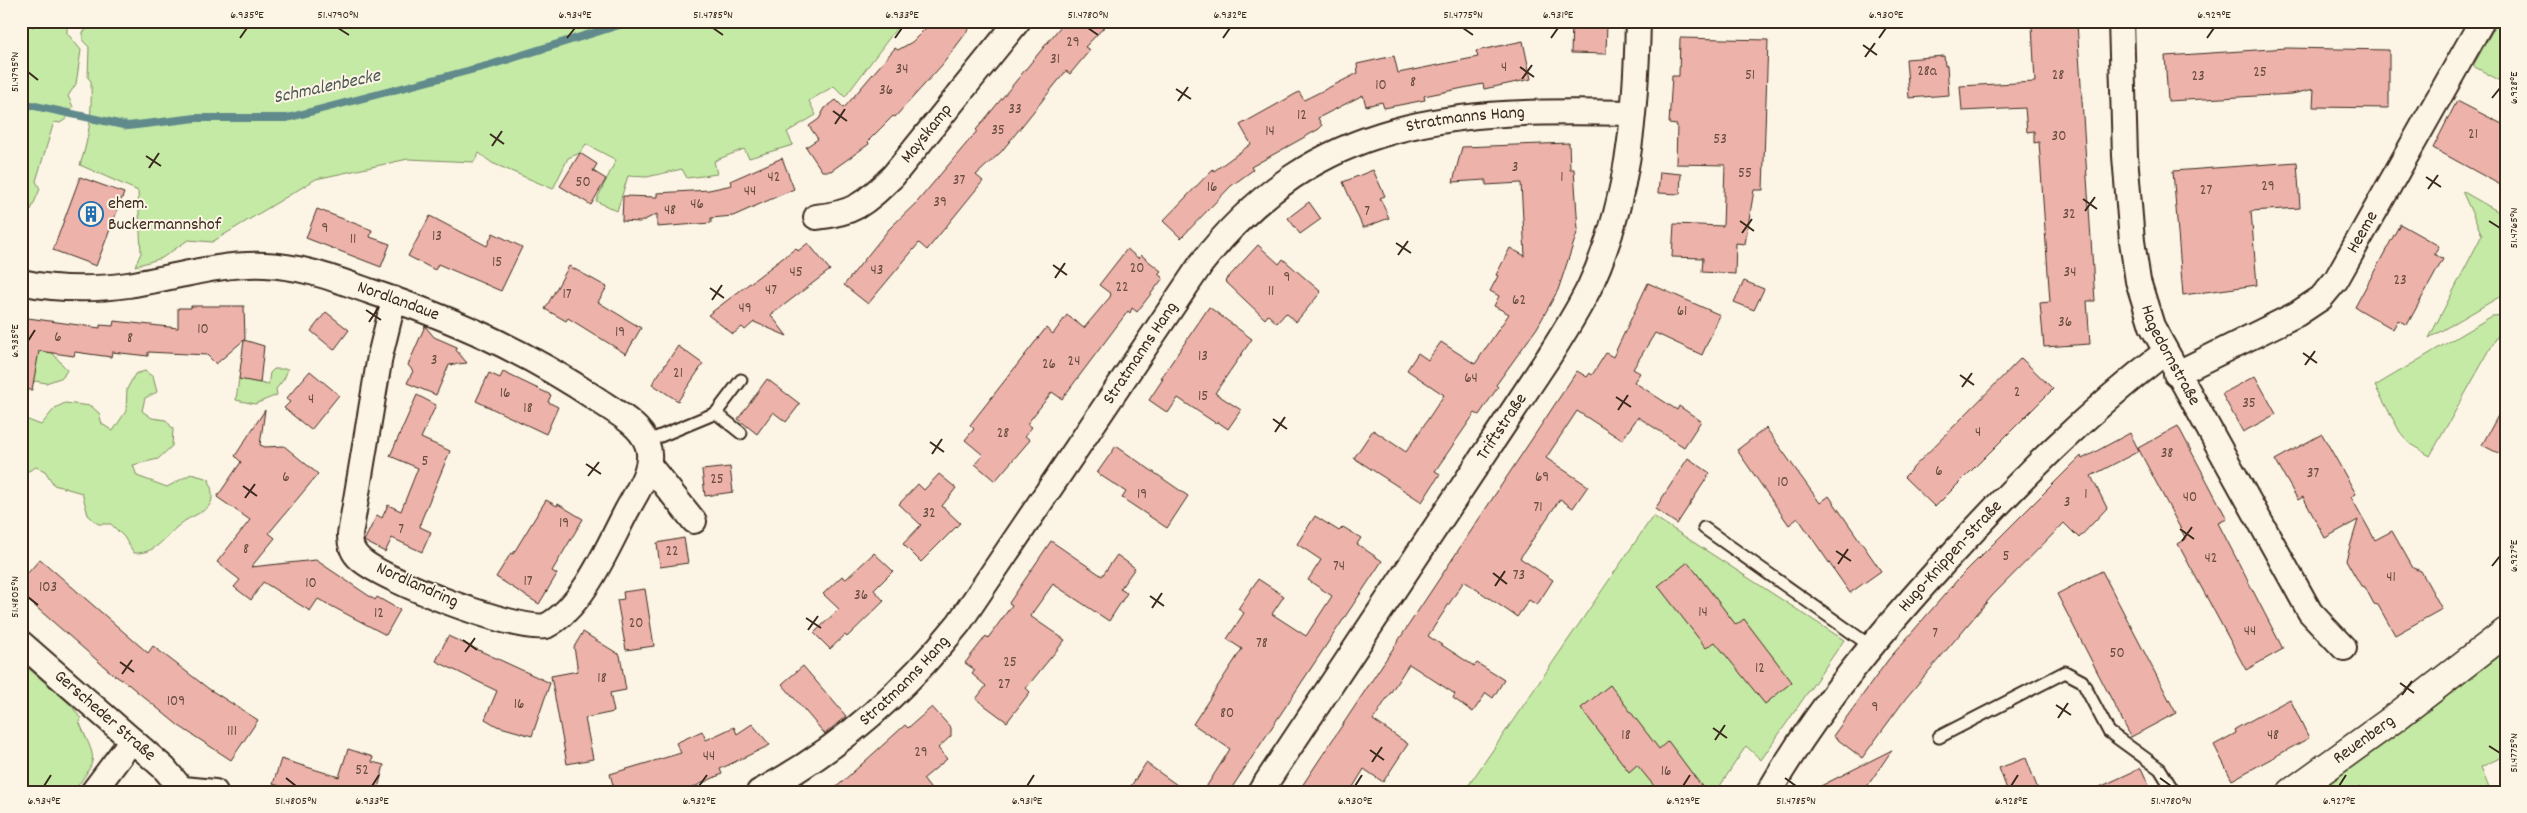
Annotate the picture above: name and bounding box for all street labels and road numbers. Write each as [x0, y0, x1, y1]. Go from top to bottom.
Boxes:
street label: Mayskamp [895, 99, 959, 169]
street label: Stratmanns Hang [1403, 101, 1525, 140]
street label: Heeme [2341, 206, 2385, 258]
street label: Nordlandaue [354, 275, 443, 328]
street label: Stratmanns Hang [1097, 297, 1185, 410]
street label: Hagedornstraße [2134, 302, 2206, 410]
street label: Triftstraße [1471, 388, 1534, 466]
street label: Hugo-Knippen-Straße [1893, 495, 2008, 618]
street label: Nordlandring [372, 557, 462, 615]
street label: Stratmanns Hang [854, 630, 956, 733]
street label: Gerscheder Straße [48, 664, 161, 768]
street label: Reuenberg [2328, 709, 2400, 771]

